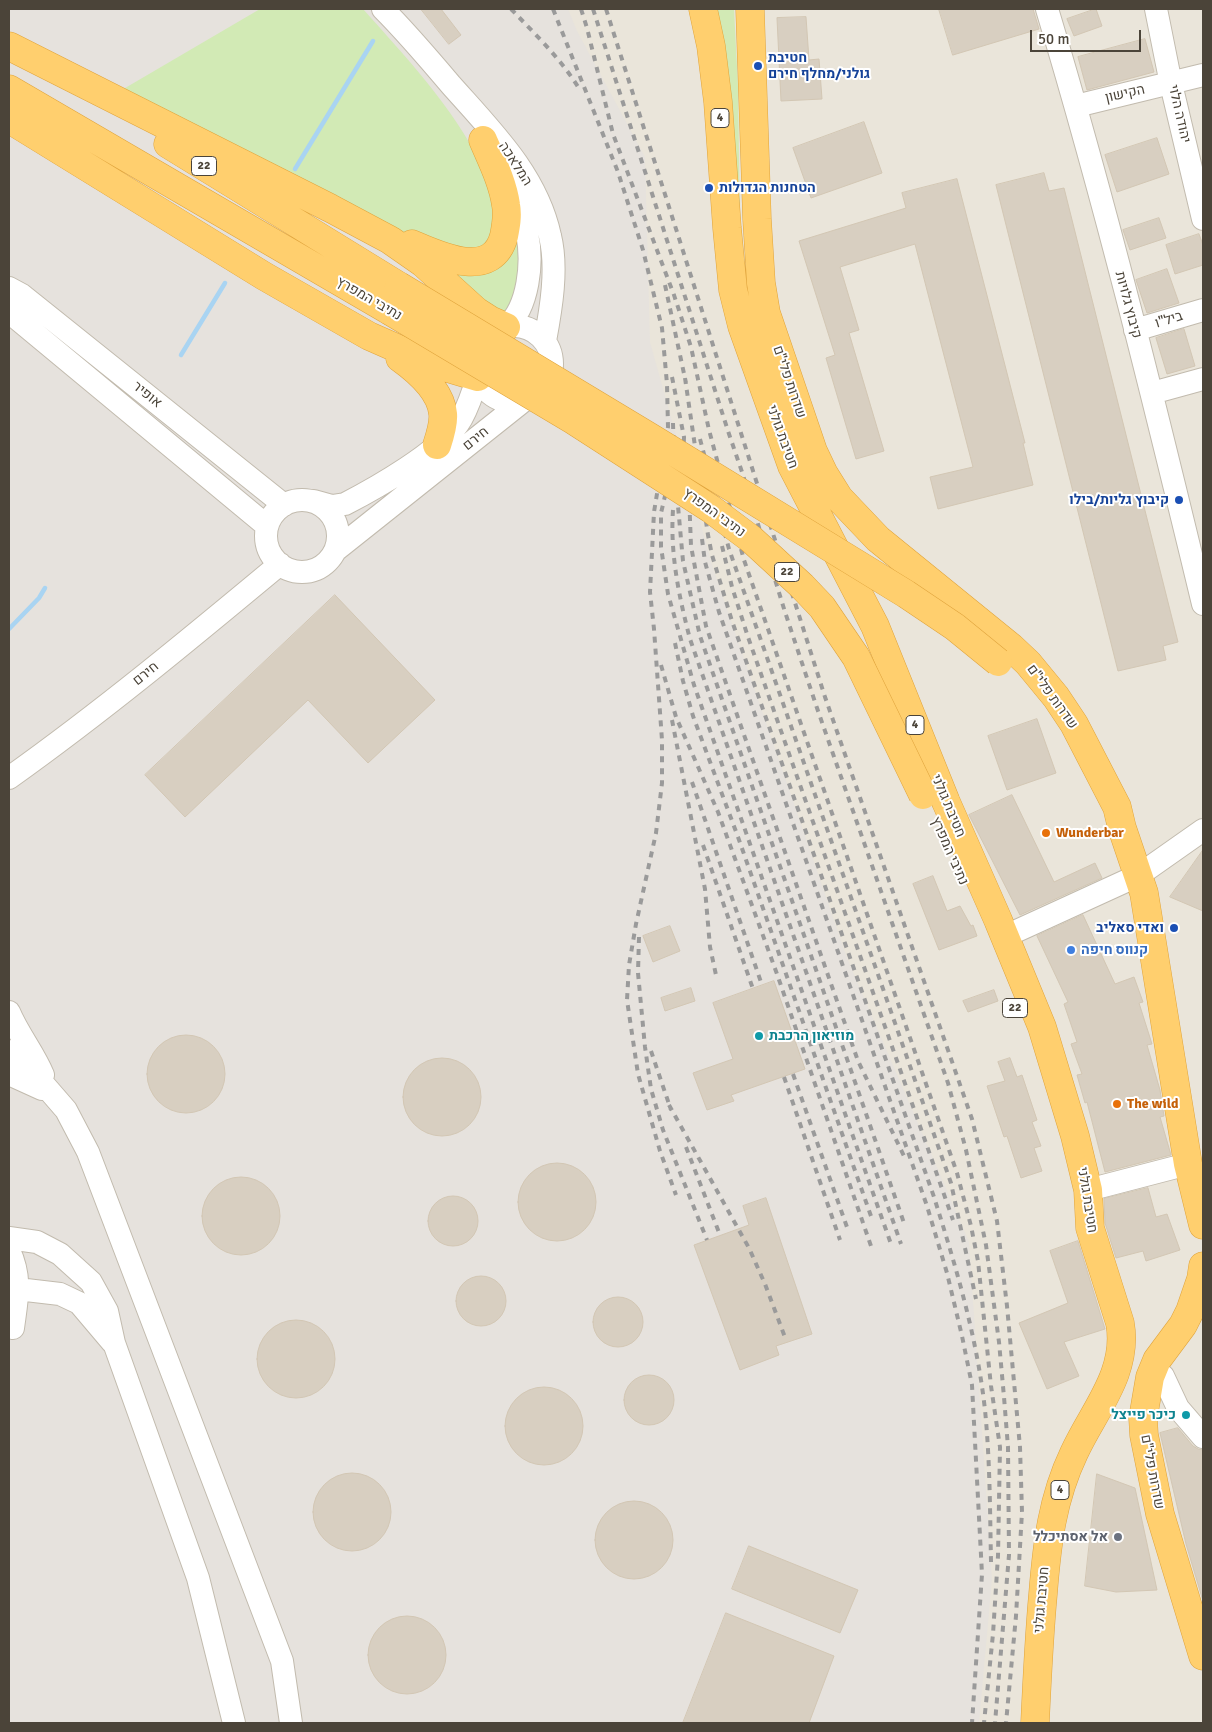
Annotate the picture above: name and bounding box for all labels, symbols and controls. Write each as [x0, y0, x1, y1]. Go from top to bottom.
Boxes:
scale bar [1032, 20, 1143, 52]
text: 50 m [1038, 30, 1069, 48]
place label: חטיבת גולני/מחלף חירם [768, 50, 870, 82]
marker: חטיבת גולני/מחלף חירם [752, 60, 764, 72]
street label: הקישון [1103, 81, 1147, 107]
street label: יהודה הלוי [1164, 83, 1194, 145]
road number: 4 [711, 109, 729, 128]
street label: המלאכה [495, 139, 535, 189]
road number: 22 [192, 157, 216, 176]
place label: הטחנות הגדולות [719, 180, 816, 196]
marker: הטחנות הגדולות [703, 182, 715, 194]
street label: קיבוץ גלויות [1111, 270, 1145, 340]
street label: נתיבי המפרץ [333, 273, 405, 325]
street label: ביל"ו [1153, 308, 1185, 332]
street label: שדרות פלי"ם [769, 343, 809, 421]
street label: אופיר [129, 378, 165, 412]
street label: חטיבת גולני [763, 403, 801, 471]
street label: חירם [460, 424, 492, 454]
street label: נתיבי המפרץ [680, 485, 748, 541]
place label: קיבוץ גליות/בילו [1069, 492, 1169, 508]
marker: קיבוץ גליות/בילו [1173, 494, 1185, 506]
road number: 22 [774, 562, 800, 582]
street label: חירם [130, 659, 162, 689]
street label: שדרות פלי"ם [1023, 661, 1081, 733]
road number: 4 [906, 716, 924, 734]
street label: חטיבת גולני [927, 772, 969, 840]
street label: נתיבי המפרץ [926, 814, 972, 888]
place label: Wunderbar [1056, 825, 1124, 841]
marker: Wunderbar [1040, 827, 1052, 839]
place label: ואדי סאליב [1096, 920, 1164, 936]
marker: ואדי סאליב [1168, 922, 1180, 934]
place label: קנווס חיפה [1081, 942, 1148, 958]
marker: קנווס חיפה [1065, 944, 1077, 956]
road number: 22 [1002, 998, 1028, 1018]
place label: מוזיאון הרכבת [769, 1028, 854, 1044]
marker: מוזיאון הרכבת [753, 1030, 765, 1042]
place label: The wild [1127, 1096, 1179, 1112]
marker: The wild [1111, 1098, 1123, 1110]
street label: חטיבת גולני [1073, 1166, 1101, 1234]
place label: כיכר פייצל [1111, 1407, 1176, 1423]
marker: כיכר פייצל [1180, 1409, 1192, 1421]
street label: שדרות פלי"ם [1137, 1433, 1167, 1511]
road number: 4 [1051, 1480, 1069, 1500]
place label: אל אסתיכלל [1033, 1529, 1108, 1545]
marker: אל אסתיכלל [1112, 1531, 1124, 1543]
street label: חטיבת גולני [1031, 1566, 1053, 1634]

